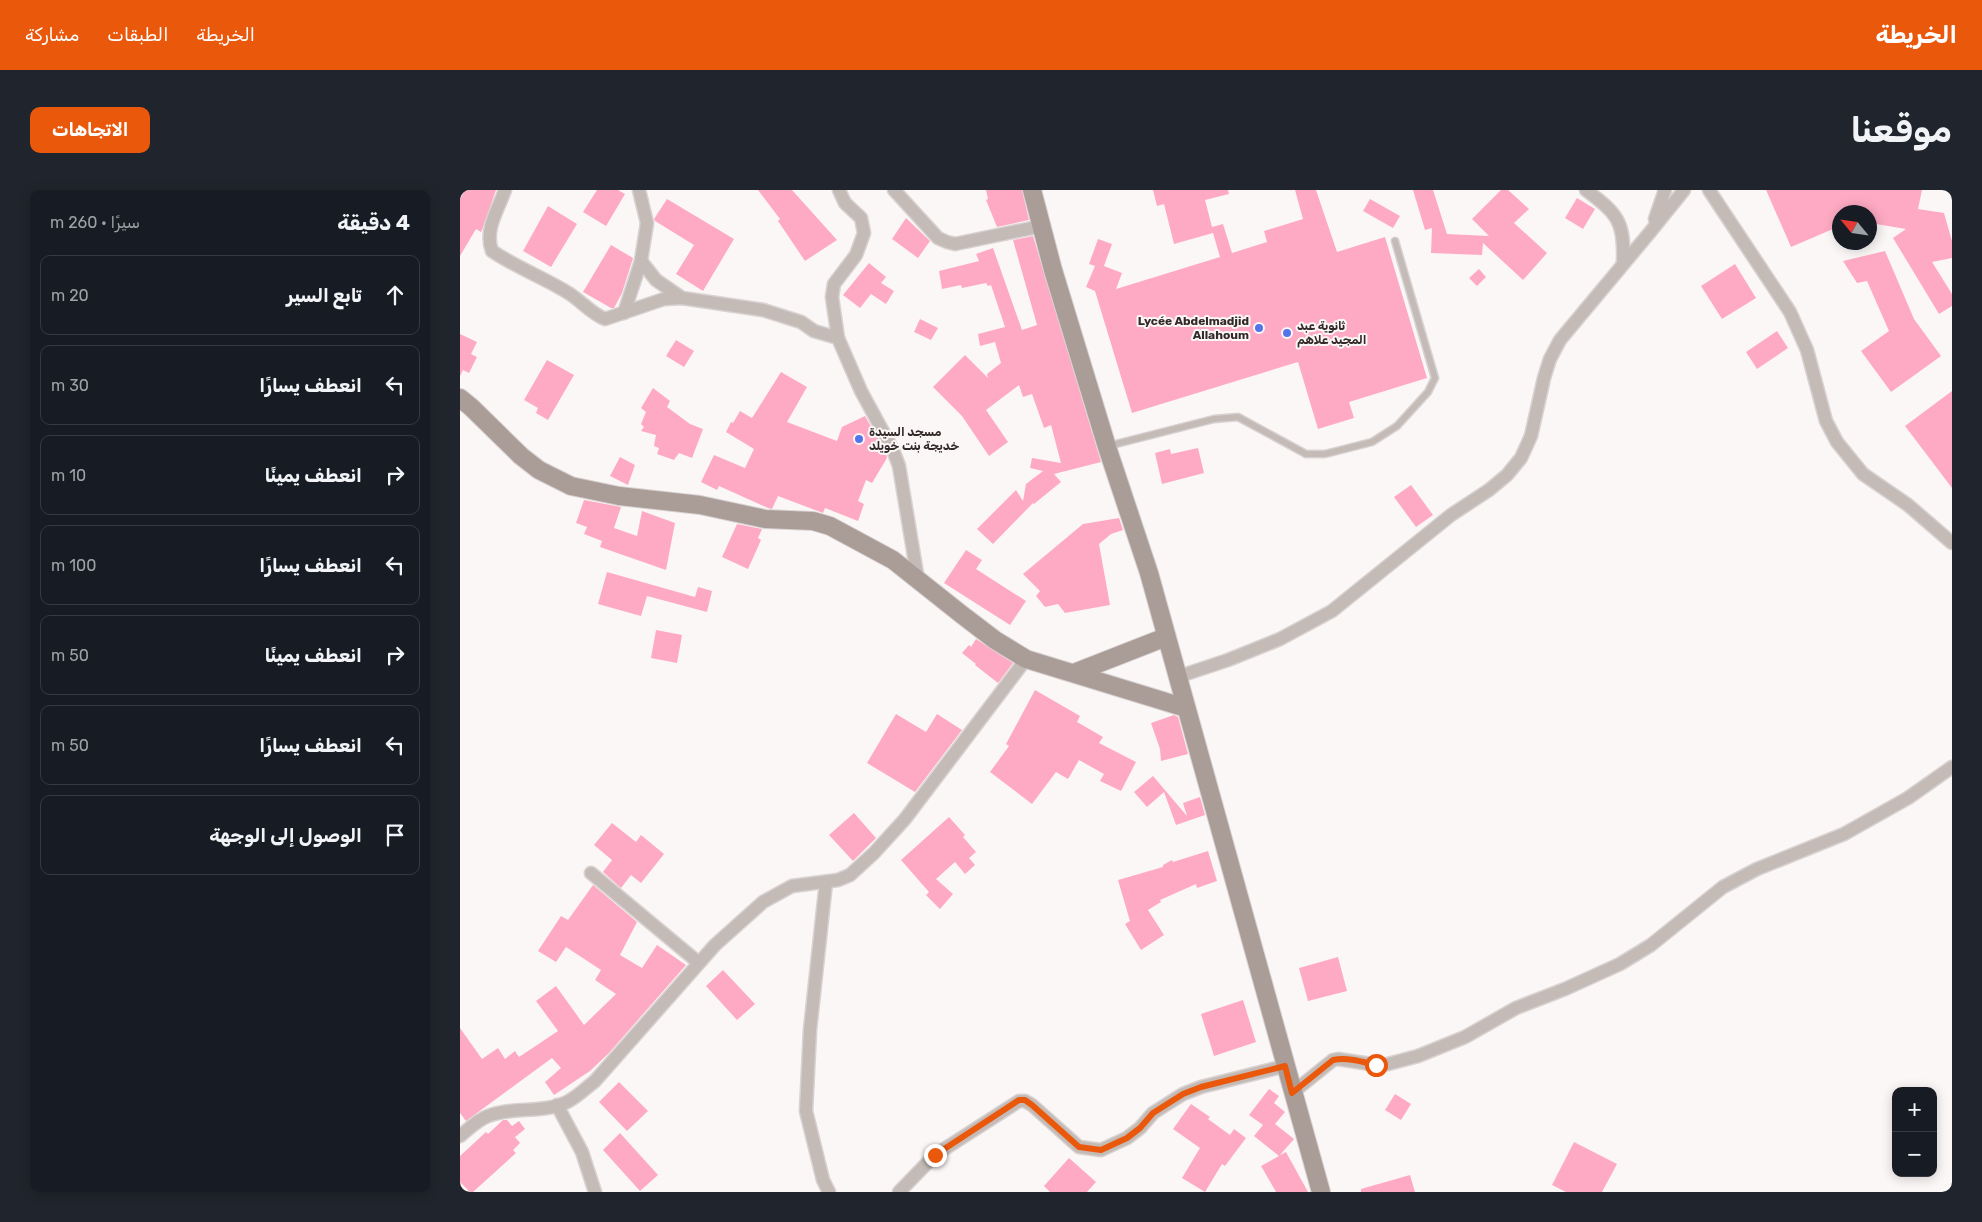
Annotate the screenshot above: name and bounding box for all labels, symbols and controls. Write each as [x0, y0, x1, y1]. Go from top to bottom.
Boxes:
text: الخريطة [1876, 21, 1957, 49]
text: مشاركة [25, 24, 79, 46]
text: الطبقات [107, 24, 168, 46]
text: الخريطة [196, 24, 255, 46]
button: الاتجاهات [30, 107, 150, 153]
text: موقعنا [1850, 109, 1952, 151]
north arrow [1832, 205, 1877, 250]
text: 4 دقيقة [337, 210, 410, 235]
text: سيرًا · 260 m [50, 213, 140, 232]
icon: ahead [381, 281, 409, 309]
text: تابع السير [286, 284, 362, 307]
text: 20 m [51, 286, 89, 305]
place label: Lycée Abdelmadjid Allahoum [1138, 314, 1249, 342]
place label: ثانوية عبد المجيد علاهم [1297, 319, 1366, 348]
marker: Lycée Abdelmadjid Allahoum [1253, 322, 1265, 334]
marker: ثانوية عبد المجيد علاهم [1281, 327, 1293, 339]
icon: left [381, 371, 409, 399]
text: انعطف يسارًا [259, 374, 362, 397]
text: 30 m [51, 376, 89, 395]
place label: مسجد السيدة خديجة بنت خويلد [869, 425, 959, 453]
marker: مسجد السيدة خديجة بنت خويلد [853, 433, 865, 445]
icon: right [381, 461, 409, 489]
text: انعطف يمينًا [265, 464, 362, 487]
text: 10 m [51, 466, 86, 485]
icon: left [381, 551, 409, 579]
text: انعطف يسارًا [259, 554, 362, 577]
text: 100 m [51, 556, 96, 575]
icon: right [381, 641, 409, 669]
text: انعطف يمينًا [265, 644, 362, 667]
text: 50 m [51, 646, 89, 665]
icon: left [381, 731, 409, 759]
text: انعطف يسارًا [259, 734, 362, 757]
text: 50 m [51, 736, 89, 755]
icon: arrive [381, 821, 409, 849]
text: الوصول إلى الوجهة [209, 824, 362, 847]
route start [1365, 1054, 1388, 1077]
map controls [1892, 1087, 1937, 1177]
button: + [1892, 1087, 1937, 1132]
button: − [1892, 1132, 1937, 1177]
route end [924, 1144, 947, 1167]

